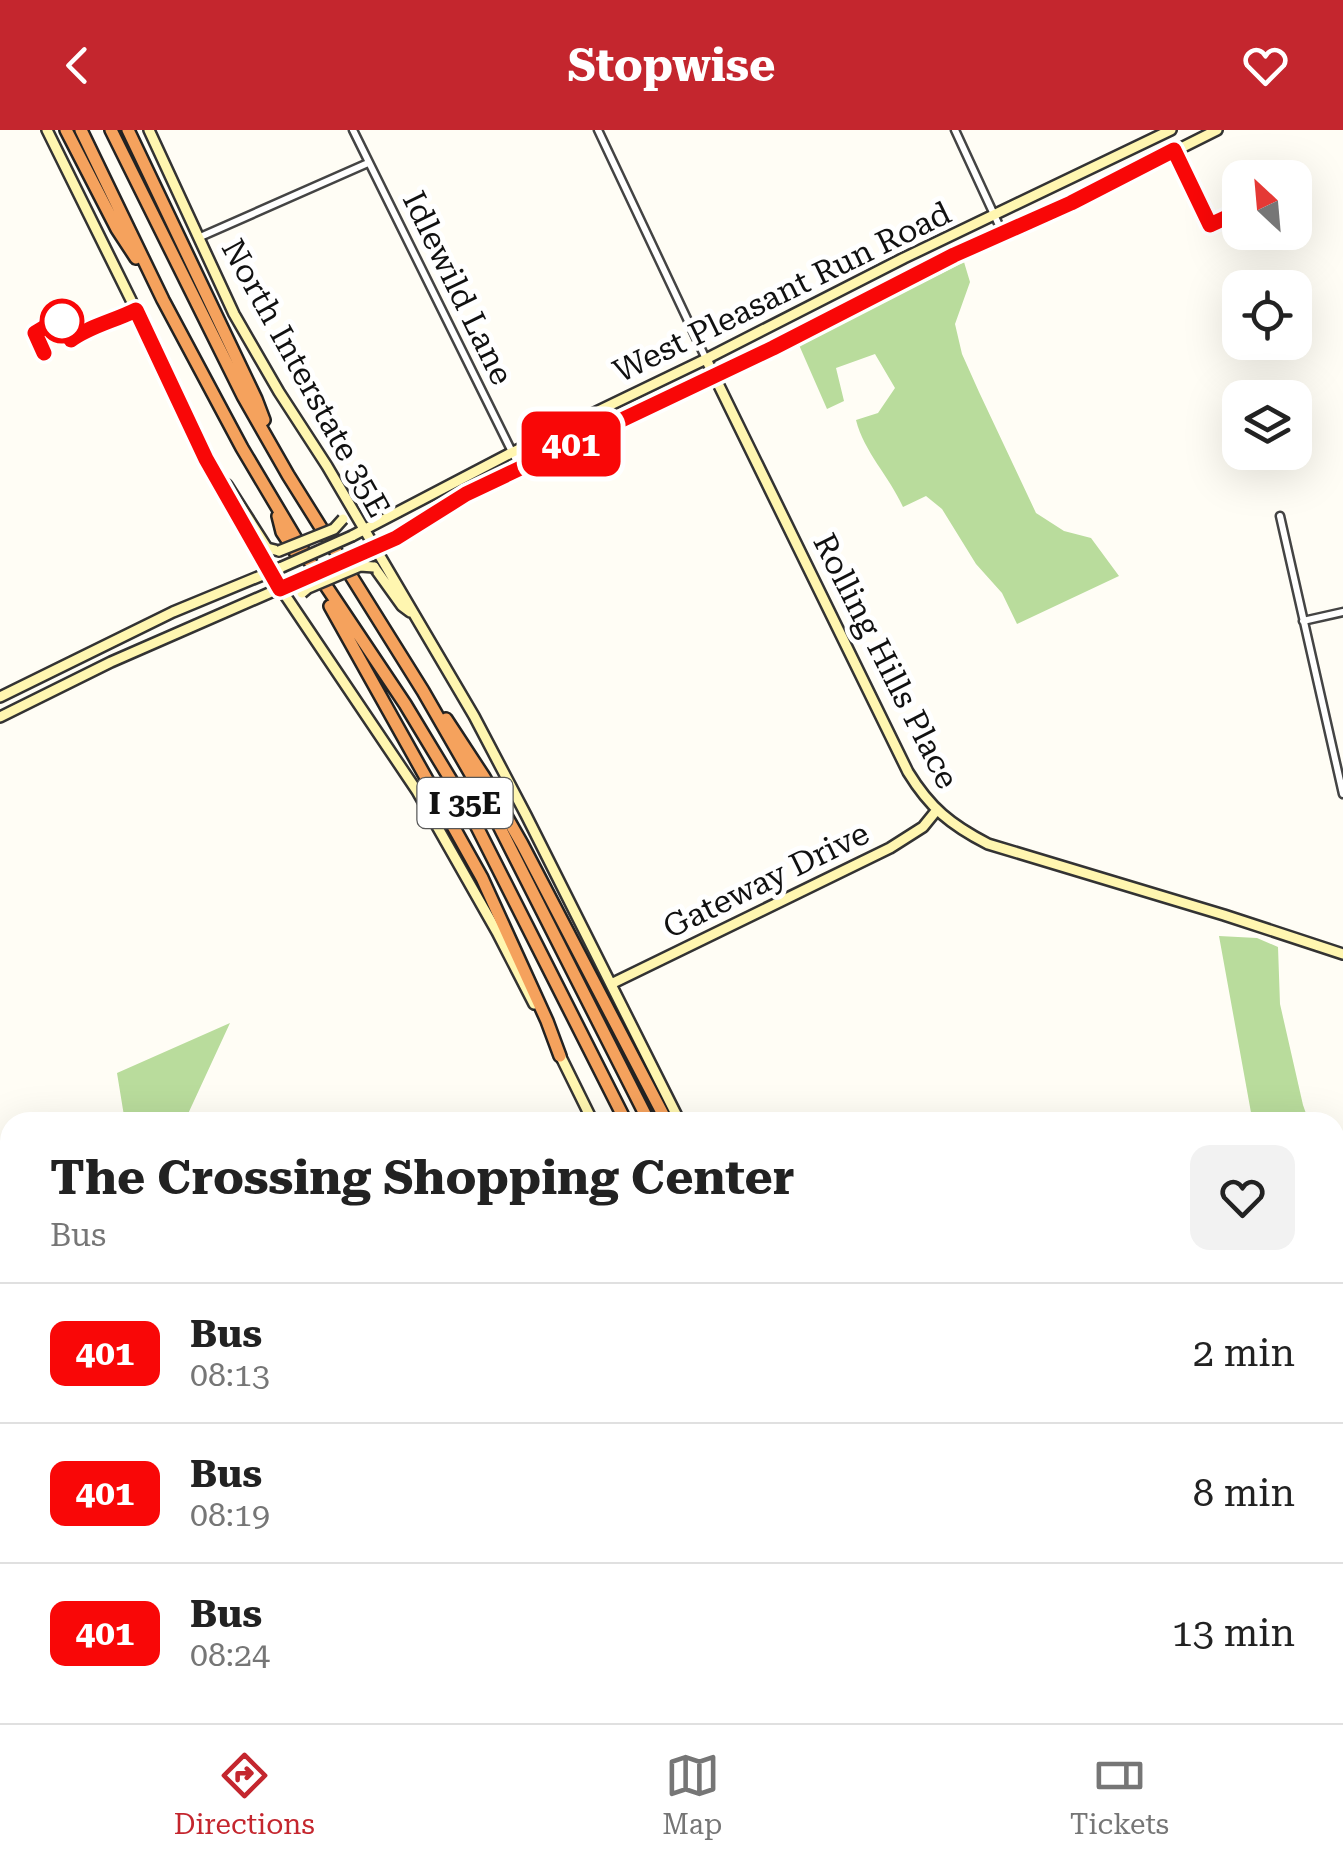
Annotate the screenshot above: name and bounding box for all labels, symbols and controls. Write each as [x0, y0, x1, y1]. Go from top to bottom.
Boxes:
icon: back [50, 38, 105, 93]
icon: heart [1238, 38, 1293, 93]
text: Stopwise [568, 39, 775, 92]
north arrow [1222, 160, 1312, 250]
map controls [1222, 160, 1312, 470]
street label: Idlewild Lane [395, 185, 521, 391]
street label: West Pleasant Run Road [607, 194, 957, 390]
street label: North Interstate 35E [214, 232, 398, 524]
button: locate [1222, 270, 1312, 360]
unlabelled marker [41, 300, 83, 342]
button: layers [1222, 380, 1312, 470]
line badge: 401 [514, 412, 628, 476]
text: 401 [542, 424, 600, 465]
street label: Rolling Hills Place [805, 527, 967, 795]
road number: I 35E [418, 778, 512, 828]
street label: Gateway Drive [657, 814, 875, 946]
button: heart [1190, 1145, 1295, 1250]
text: The Crossing Shopping Center [50, 1150, 794, 1206]
text: Bus [50, 1216, 106, 1254]
text: Bus [190, 1312, 262, 1356]
text: 2 min [1193, 1331, 1295, 1375]
text: 401 [76, 1333, 134, 1374]
text: 08:13 [190, 1356, 270, 1394]
text: Bus [190, 1452, 262, 1496]
text: 8 min [1193, 1471, 1295, 1515]
text: 401 [76, 1473, 134, 1514]
text: 08:19 [190, 1496, 270, 1534]
text: Bus [190, 1592, 262, 1636]
text: 13 min [1172, 1611, 1295, 1655]
text: 401 [76, 1613, 134, 1654]
text: 08:24 [190, 1636, 270, 1674]
tab: Directions [174, 1748, 315, 1841]
tab: Map [662, 1748, 722, 1841]
tab: Tickets [1070, 1748, 1169, 1841]

